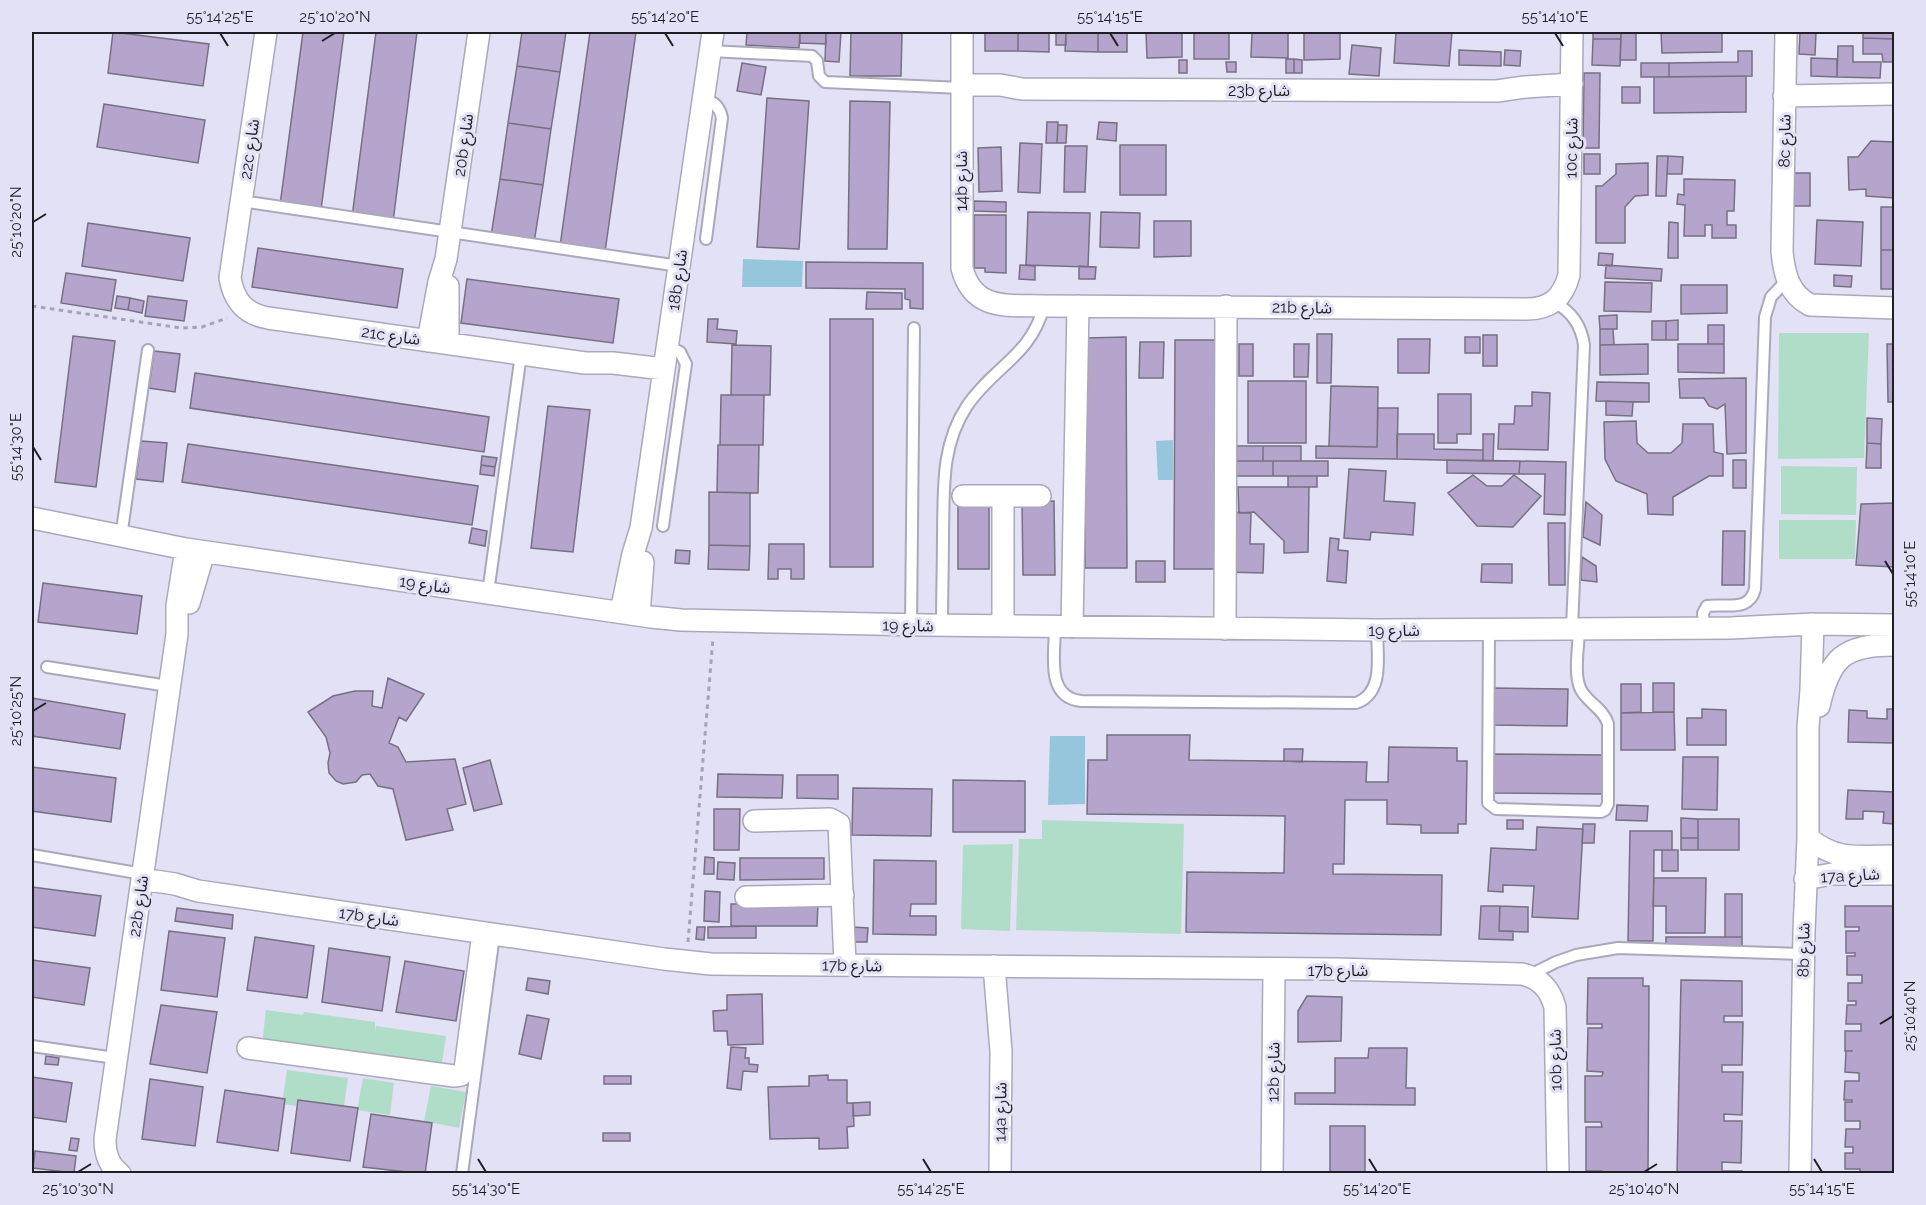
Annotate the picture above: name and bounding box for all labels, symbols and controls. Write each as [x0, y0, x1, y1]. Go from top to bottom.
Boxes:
text: 55°14'25"E [186, 8, 254, 26]
text: 25°10'20"N [299, 8, 371, 26]
text: 55°14'20"E [631, 8, 699, 26]
text: 55°14'15"E [1077, 8, 1143, 26]
text: 55°14'10"E [1522, 8, 1588, 26]
street label: 23b شارع [1228, 81, 1290, 103]
street label: 20b شارع [450, 112, 480, 178]
street label: 8c شارع [1775, 114, 1797, 168]
street label: 10c شارع [1561, 117, 1585, 179]
street label: 22c شارع [236, 118, 266, 181]
street label: 14b شارع [952, 151, 974, 211]
text: 25°10'20"N [7, 186, 25, 258]
street label: 18b شارع [664, 248, 694, 312]
street label: 21b شارع [1272, 297, 1332, 321]
street label: 21c شارع [360, 322, 422, 352]
text: 55°14'30"E [7, 413, 25, 481]
text: 55°14'10"E [1901, 541, 1919, 607]
street label: شارع 19 [398, 572, 452, 600]
street label: شارع 19 [882, 616, 934, 638]
street label: شارع 19 [1368, 621, 1420, 643]
text: 25°10'25"N [7, 676, 25, 746]
street label: 17a شارع [1820, 864, 1880, 890]
street label: 22b شارع [125, 874, 155, 938]
street label: 17b شارع [337, 903, 400, 933]
street label: 8b شارع [1794, 923, 1816, 978]
street label: 17b شارع [822, 955, 882, 979]
street label: 17b شارع [1308, 961, 1368, 983]
text: 25°10'40"N [1901, 981, 1919, 1051]
street label: 10b شارع [1545, 1029, 1569, 1091]
street label: 12b شارع [1263, 1042, 1287, 1102]
street label: 14a شارع [990, 1082, 1014, 1142]
text: 25°10'30"N [42, 1180, 114, 1198]
text: 55°14'30"E [452, 1180, 520, 1198]
text: 55°14'25"E [897, 1180, 965, 1198]
text: 55°14'20"E [1343, 1180, 1411, 1198]
text: 25°10'40"N [1609, 1180, 1679, 1198]
text: 55°14'15"E [1789, 1180, 1855, 1198]

